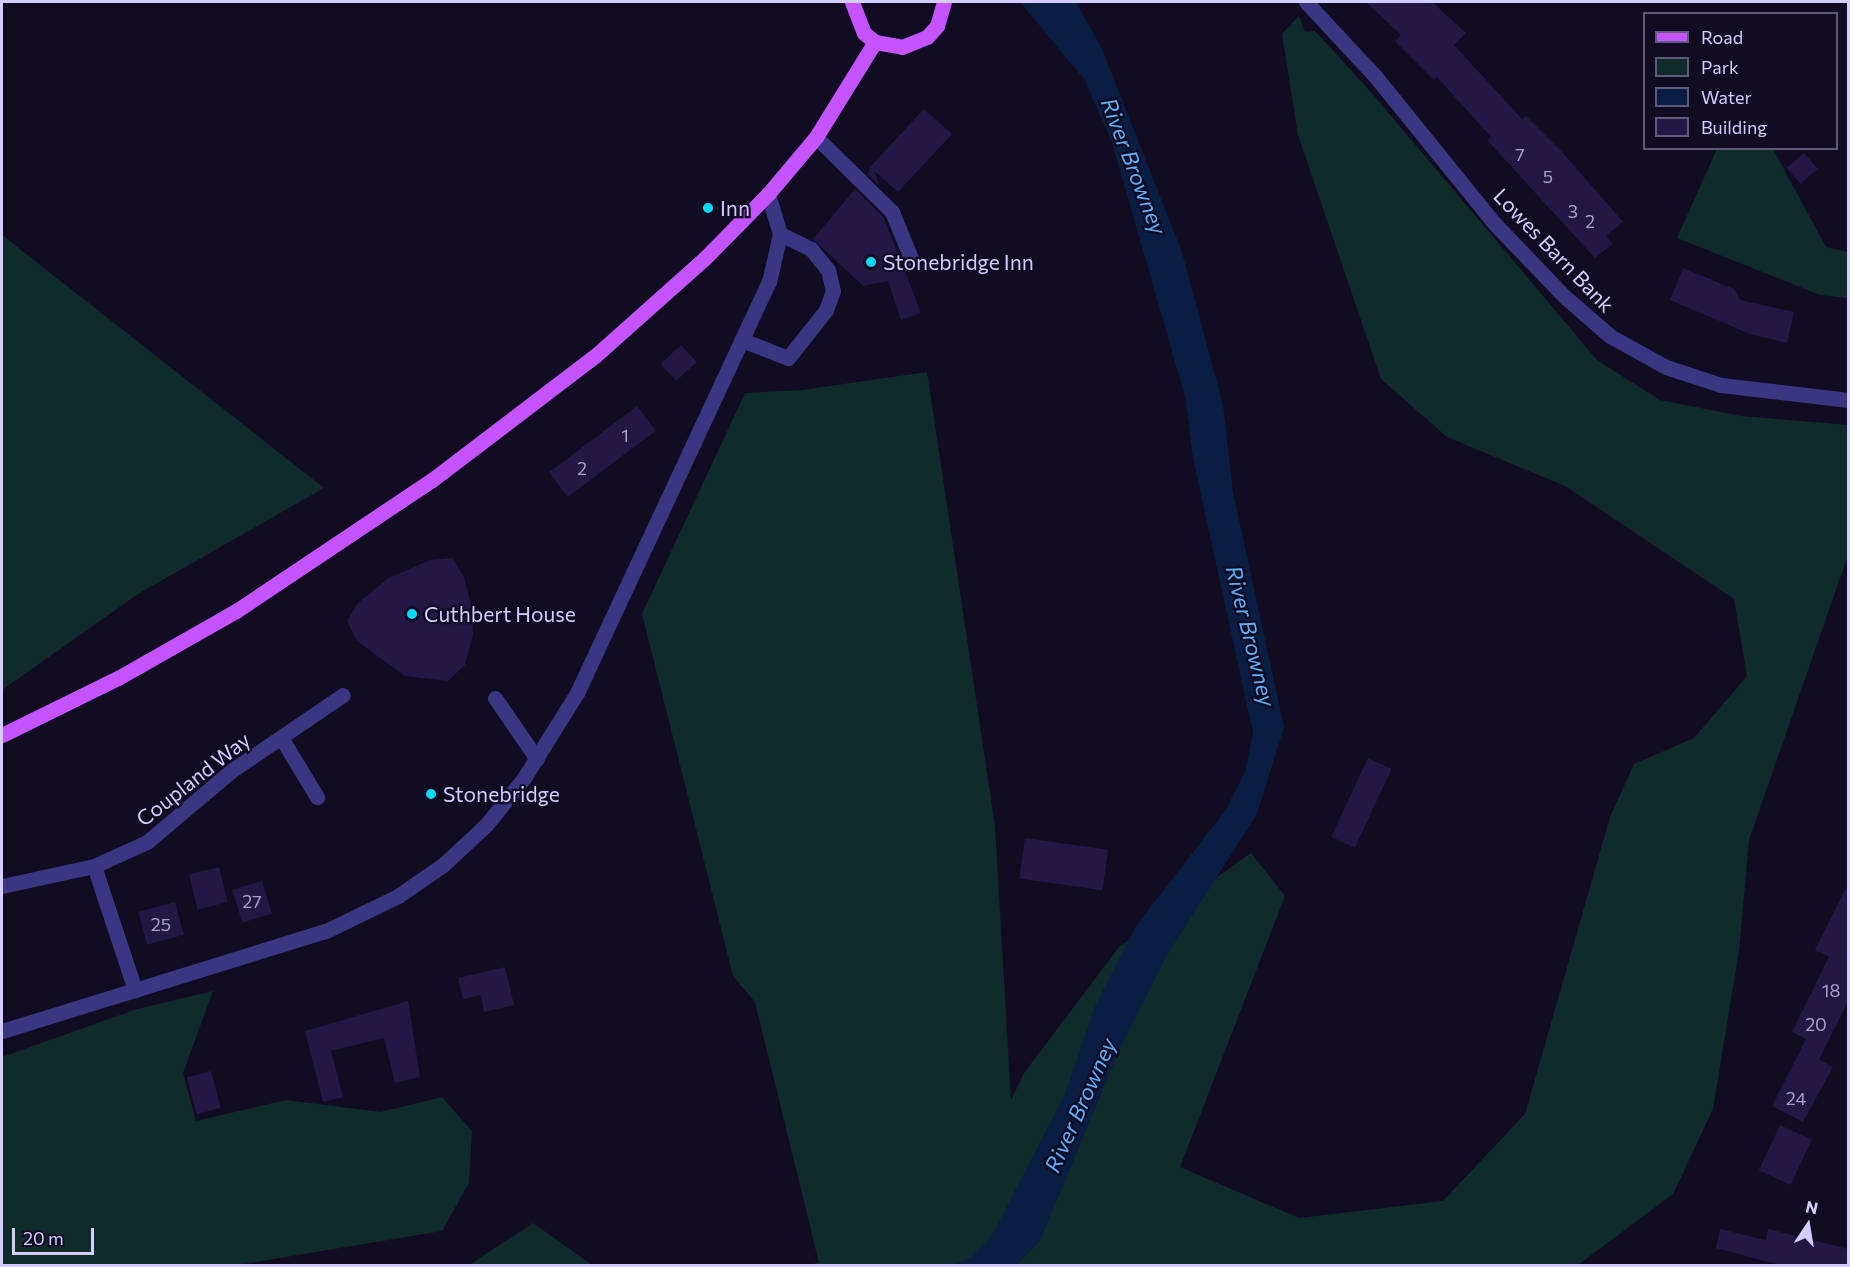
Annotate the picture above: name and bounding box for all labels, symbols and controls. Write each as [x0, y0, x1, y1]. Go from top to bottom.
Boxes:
legend [1643, 12, 1838, 150]
text: Road [1701, 26, 1743, 48]
text: Park [1701, 56, 1739, 78]
text: Water [1701, 86, 1752, 108]
water label: River Browney [1096, 94, 1172, 238]
text: Building [1701, 116, 1767, 138]
house number: 7 [1515, 143, 1525, 165]
house number: 5 [1543, 165, 1553, 187]
street label: Lowes Barn Bank [1489, 183, 1619, 317]
place label: Inn [720, 195, 750, 221]
house number: 3 [1568, 200, 1578, 222]
marker: Inn [701, 201, 715, 215]
house number: 2 [1585, 210, 1595, 232]
place label: Stonebridge Inn [883, 249, 1034, 275]
marker: Stonebridge Inn [864, 255, 878, 269]
house number: 1 [621, 424, 629, 446]
house number: 2 [577, 457, 587, 479]
water label: River Browney [1221, 563, 1281, 709]
place label: Cuthbert House [424, 601, 576, 627]
marker: Cuthbert House [405, 607, 419, 621]
street label: Coupland Way [131, 727, 255, 831]
place label: Stonebridge [443, 781, 560, 807]
marker: Stonebridge [424, 787, 438, 801]
house number: 27 [242, 890, 262, 912]
house number: 25 [151, 913, 171, 935]
house number: 18 [1822, 979, 1840, 1001]
house number: 20 [1805, 1013, 1827, 1035]
water label: River Browney [1039, 1034, 1121, 1176]
house number: 24 [1786, 1087, 1806, 1109]
north arrow [1778, 1195, 1838, 1255]
text: N [1804, 1196, 1820, 1217]
scale bar [15, 1216, 98, 1254]
text: 20 m [23, 1227, 64, 1249]

